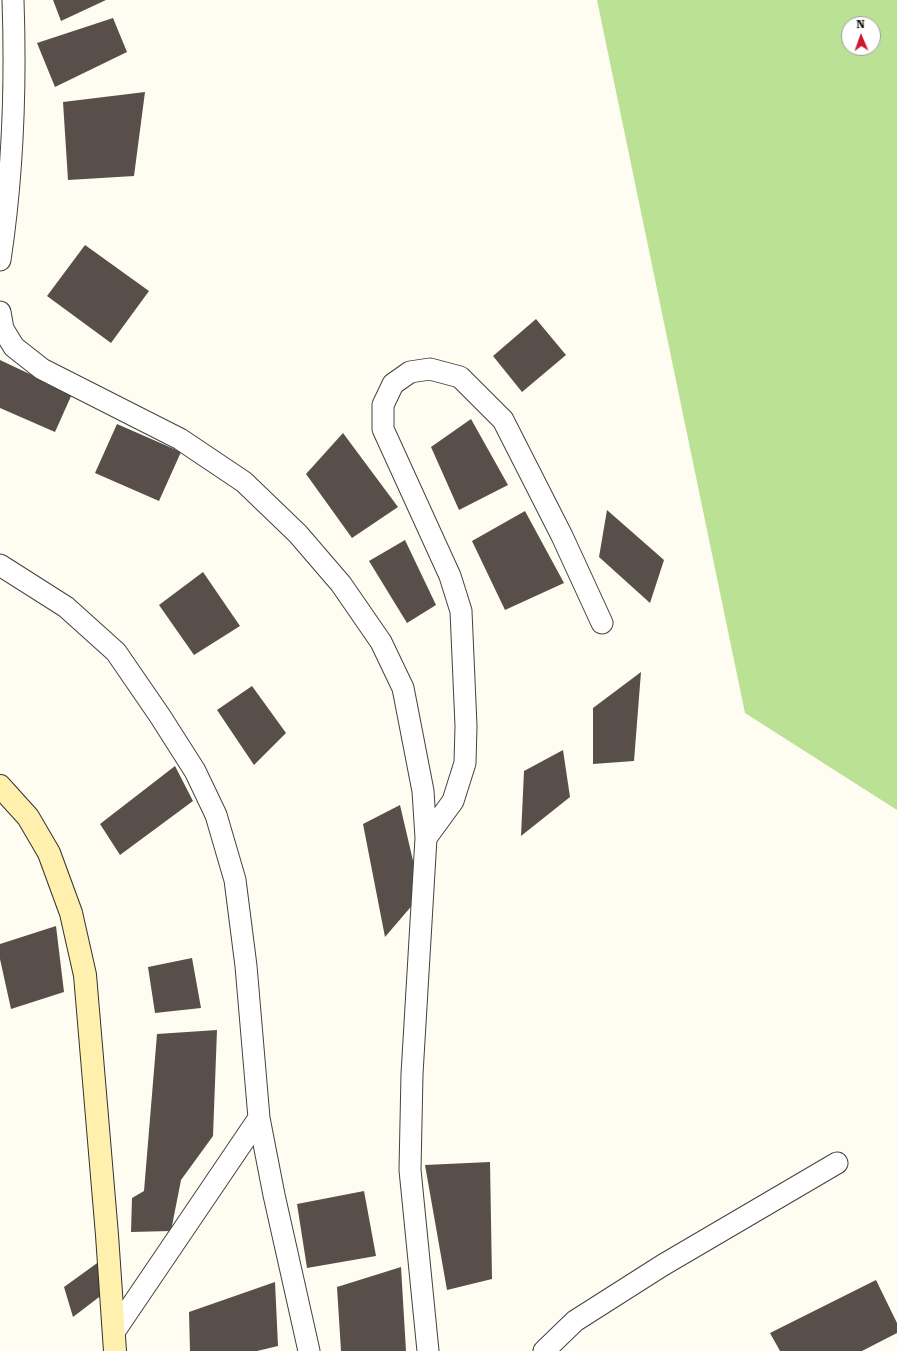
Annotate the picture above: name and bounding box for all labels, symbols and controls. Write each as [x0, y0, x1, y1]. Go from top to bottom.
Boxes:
north arrow [841, 16, 881, 56]
text: N [856, 18, 865, 31]

